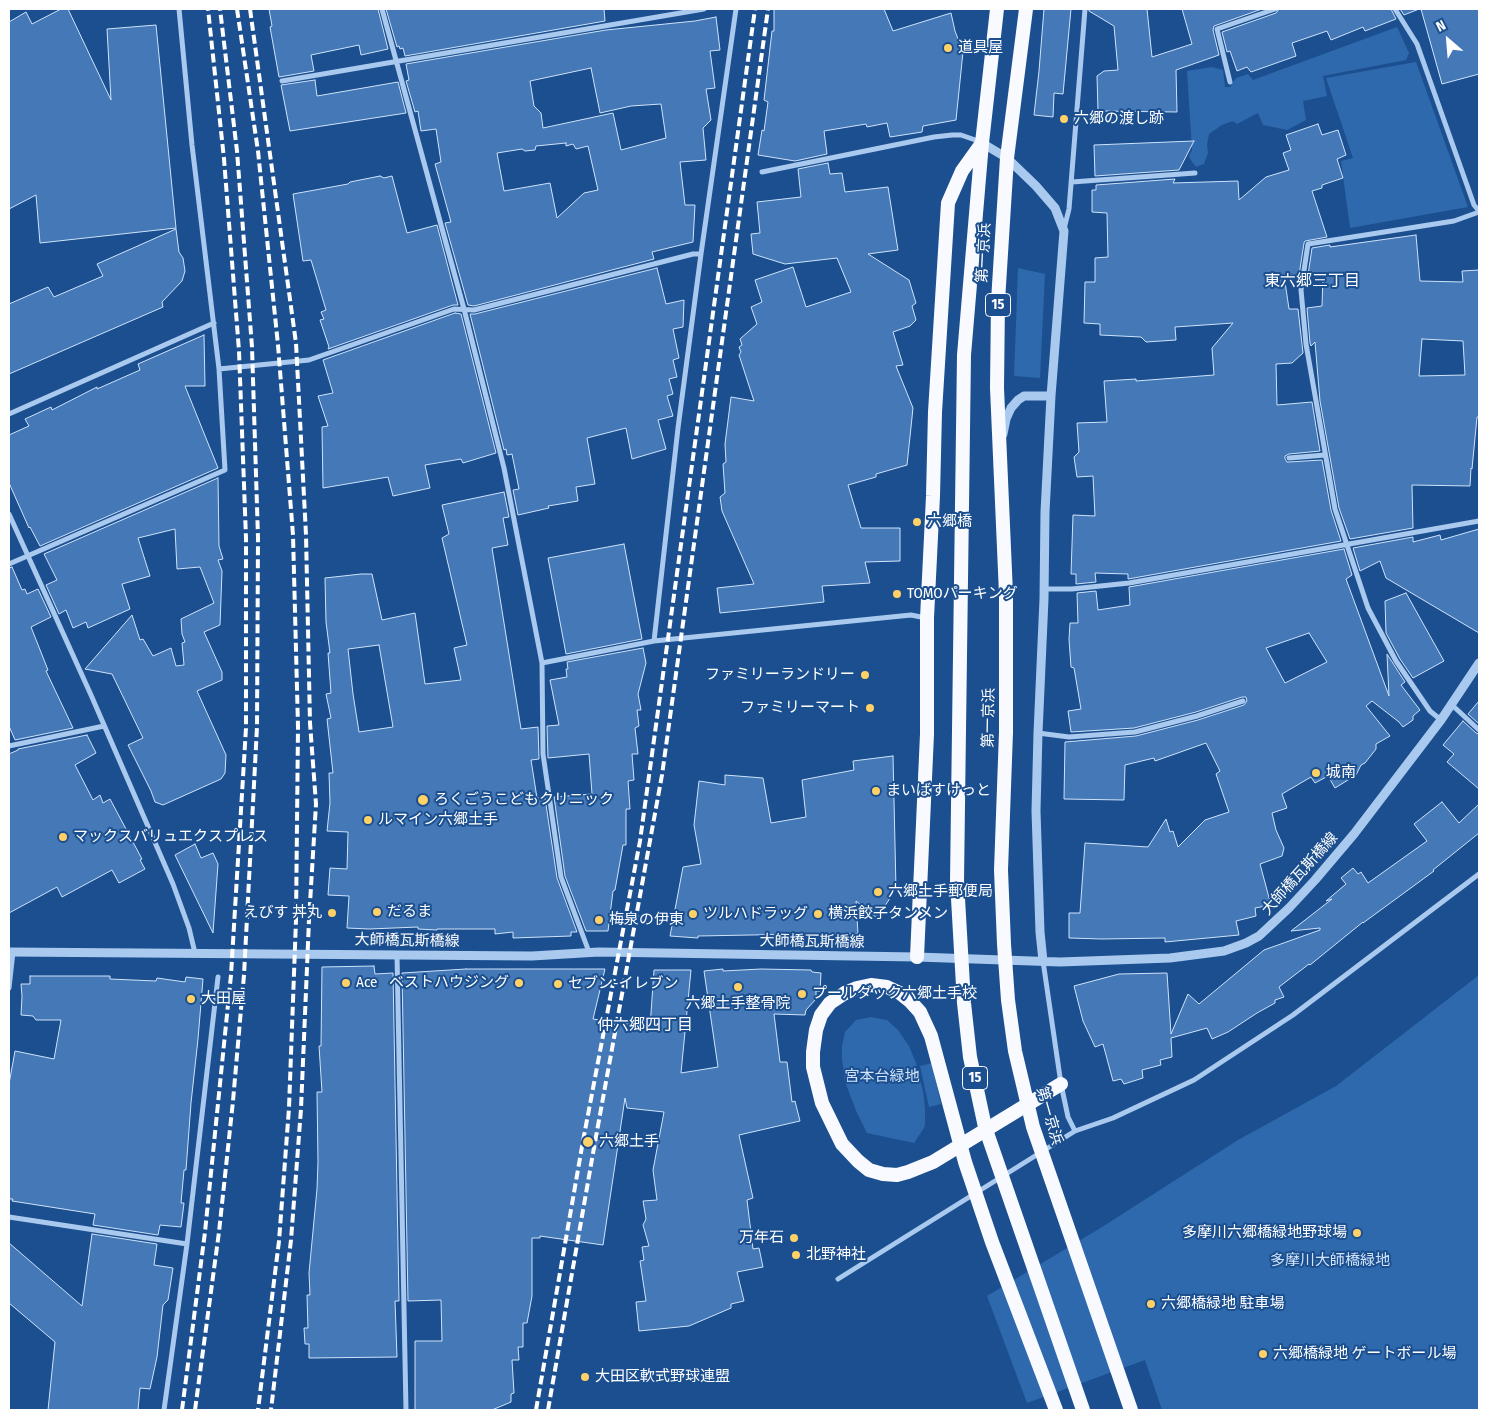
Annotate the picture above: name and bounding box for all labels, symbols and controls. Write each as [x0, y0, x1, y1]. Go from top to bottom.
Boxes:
north arrow [1423, 15, 1473, 65]
text: N [1433, 17, 1449, 36]
place label: 道具屋 [958, 39, 1003, 57]
marker: 道具屋 [942, 42, 954, 54]
place label: 六郷の渡し跡 [1074, 110, 1164, 128]
marker: 六郷の渡し跡 [1058, 113, 1070, 125]
street label: 第一京浜 [973, 223, 995, 283]
district label: 東六郷三丁目 [1264, 272, 1360, 292]
road number: 15 [986, 294, 1010, 316]
place label: 六郷橋 [927, 513, 972, 531]
marker: 六郷橋 [911, 516, 923, 528]
place label: TOMOパーキング [907, 585, 1018, 603]
marker: TOMOパーキング [891, 588, 903, 600]
place label: ファミリーランドリー [705, 666, 855, 684]
marker: ファミリーランドリー [859, 669, 871, 681]
street label: 第一京浜 [979, 688, 999, 748]
place label: ファミリーマート [740, 699, 860, 717]
marker: ファミリーマート [864, 702, 876, 714]
place label: 城南 [1326, 764, 1356, 782]
marker: 城南 [1310, 767, 1322, 779]
place label: まいばすけっと [886, 782, 991, 800]
marker: まいばすけっと [870, 785, 882, 797]
place label: ろくごうこどもクリニック [434, 791, 614, 809]
marker: ろくごうこどもクリニック [416, 793, 430, 807]
place label: ルマイン六郷土手 [378, 811, 498, 829]
marker: ルマイン六郷土手 [362, 814, 374, 826]
place label: マックスバリュエクスプレス [73, 828, 268, 846]
street label: 大師橋瓦斯橋線 [1258, 829, 1342, 919]
marker: マックスバリュエクスプレス [57, 831, 69, 843]
place label: 六郷土手郵便局 [888, 883, 993, 901]
marker: 六郷土手郵便局 [872, 886, 884, 898]
place label: だるま [387, 903, 432, 921]
place label: えびす 丼丸 [243, 904, 322, 922]
place label: ツルハドラッグ [703, 905, 808, 923]
place label: 横浜餃子タンメン [828, 905, 948, 923]
marker: だるま [371, 906, 383, 918]
marker: えびす 丼丸 [326, 907, 338, 919]
marker: ツルハドラッグ [687, 908, 699, 920]
marker: 横浜餃子タンメン [812, 908, 824, 920]
place label: 梅泉の伊東 [609, 911, 684, 929]
marker: 梅泉の伊東 [593, 914, 605, 926]
street label: 大師橋瓦斯橋線 [354, 931, 460, 951]
street label: 大師橋瓦斯橋線 [759, 932, 865, 952]
place label: Ace [356, 974, 377, 992]
place label: ベストハウジング [389, 974, 509, 992]
place label: セブン-イレブン [568, 975, 679, 993]
marker: Ace [340, 977, 352, 989]
marker: ベストハウジング [513, 977, 525, 989]
marker: セブン-イレブン [552, 978, 564, 990]
marker: 六郷土手整骨院 [732, 981, 744, 993]
place label: プールダック六郷土手校 [812, 985, 977, 1003]
marker: プールダック六郷土手校 [796, 988, 808, 1000]
place label: 大田屋 [201, 990, 246, 1008]
marker: 大田屋 [185, 993, 197, 1005]
place label: 六郷土手整骨院 [686, 995, 790, 1013]
district label: 仲六郷四丁目 [597, 1016, 693, 1036]
road number: 15 [962, 1066, 988, 1090]
park label: 宮本台緑地 [845, 1068, 919, 1086]
street label: 第一京浜 [1032, 1085, 1066, 1147]
place label: 六郷土手 [599, 1133, 659, 1151]
marker: 六郷土手 [581, 1135, 595, 1149]
place label: 多摩川六郷橋緑地野球場 [1182, 1224, 1347, 1242]
marker: 多摩川六郷橋緑地野球場 [1351, 1227, 1363, 1239]
place label: 万年石 [739, 1229, 784, 1247]
marker: 万年石 [788, 1232, 800, 1244]
place label: 北野神社 [806, 1246, 866, 1264]
marker: 北野神社 [790, 1249, 802, 1261]
park label: 多摩川大師橋緑地 [1270, 1252, 1390, 1270]
place label: 六郷橋緑地 駐車場 [1161, 1295, 1285, 1313]
marker: 六郷橋緑地 駐車場 [1145, 1298, 1157, 1310]
place label: 六郷橋緑地 ゲートボール場 [1273, 1345, 1457, 1363]
marker: 六郷橋緑地 ゲートボール場 [1257, 1348, 1269, 1360]
place label: 大田区軟式野球連盟 [595, 1368, 730, 1386]
marker: 大田区軟式野球連盟 [579, 1371, 591, 1383]

